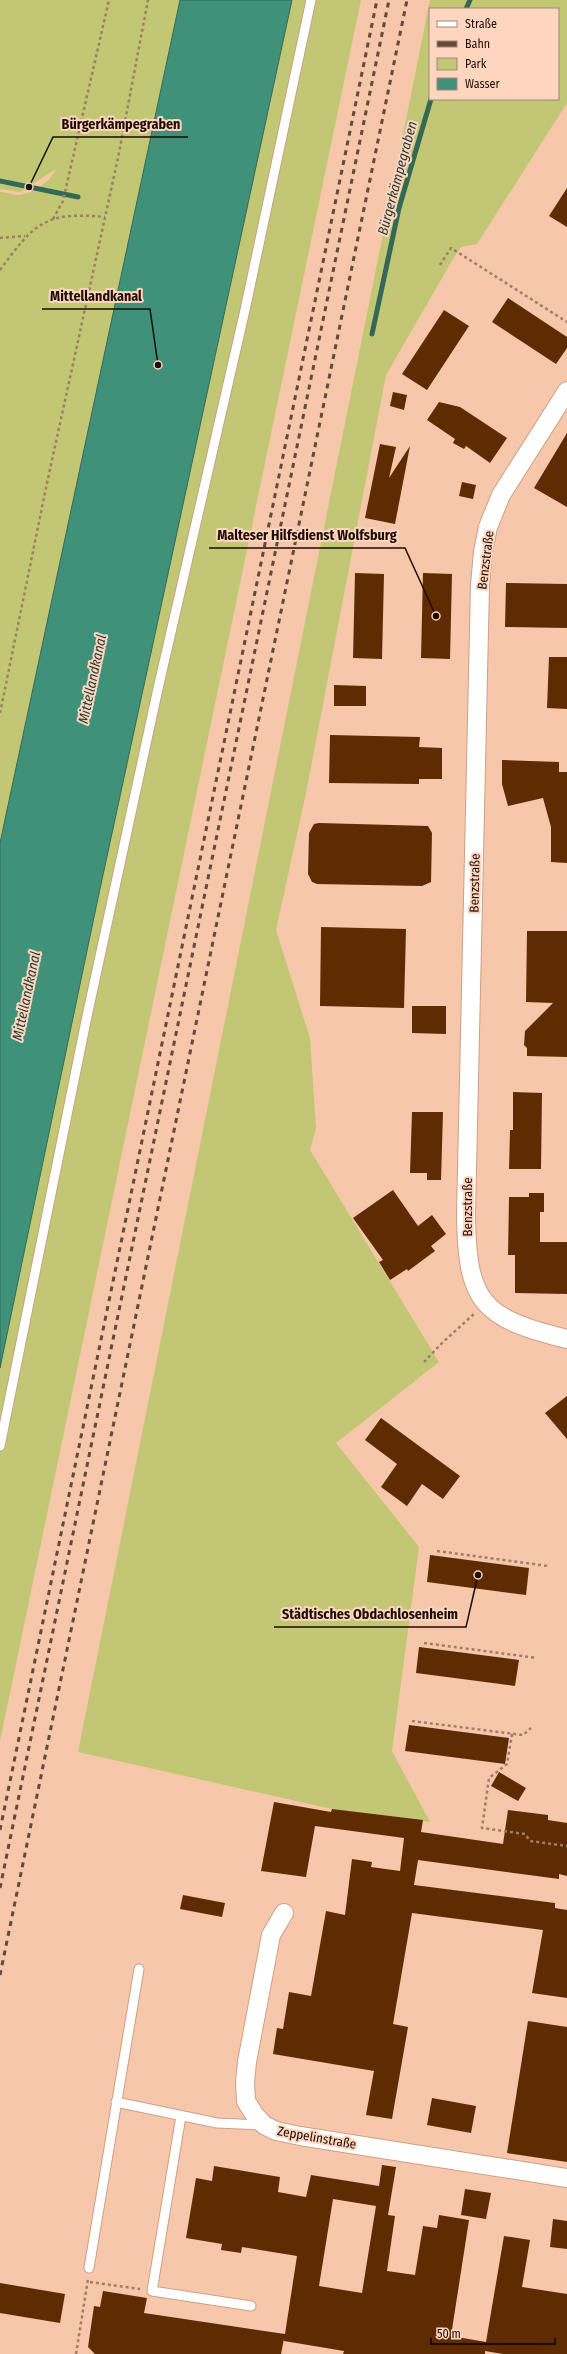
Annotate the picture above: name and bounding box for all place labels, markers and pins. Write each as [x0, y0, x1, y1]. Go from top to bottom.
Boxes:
callout: Bürgerkämpegraben [53, 111, 188, 137]
callout: Mittellandkanal [42, 283, 150, 309]
callout: Malteser Hilfsdienst Wolfsburg [209, 522, 405, 548]
callout: Städtisches Obdachlosenheim [274, 1601, 466, 1627]

